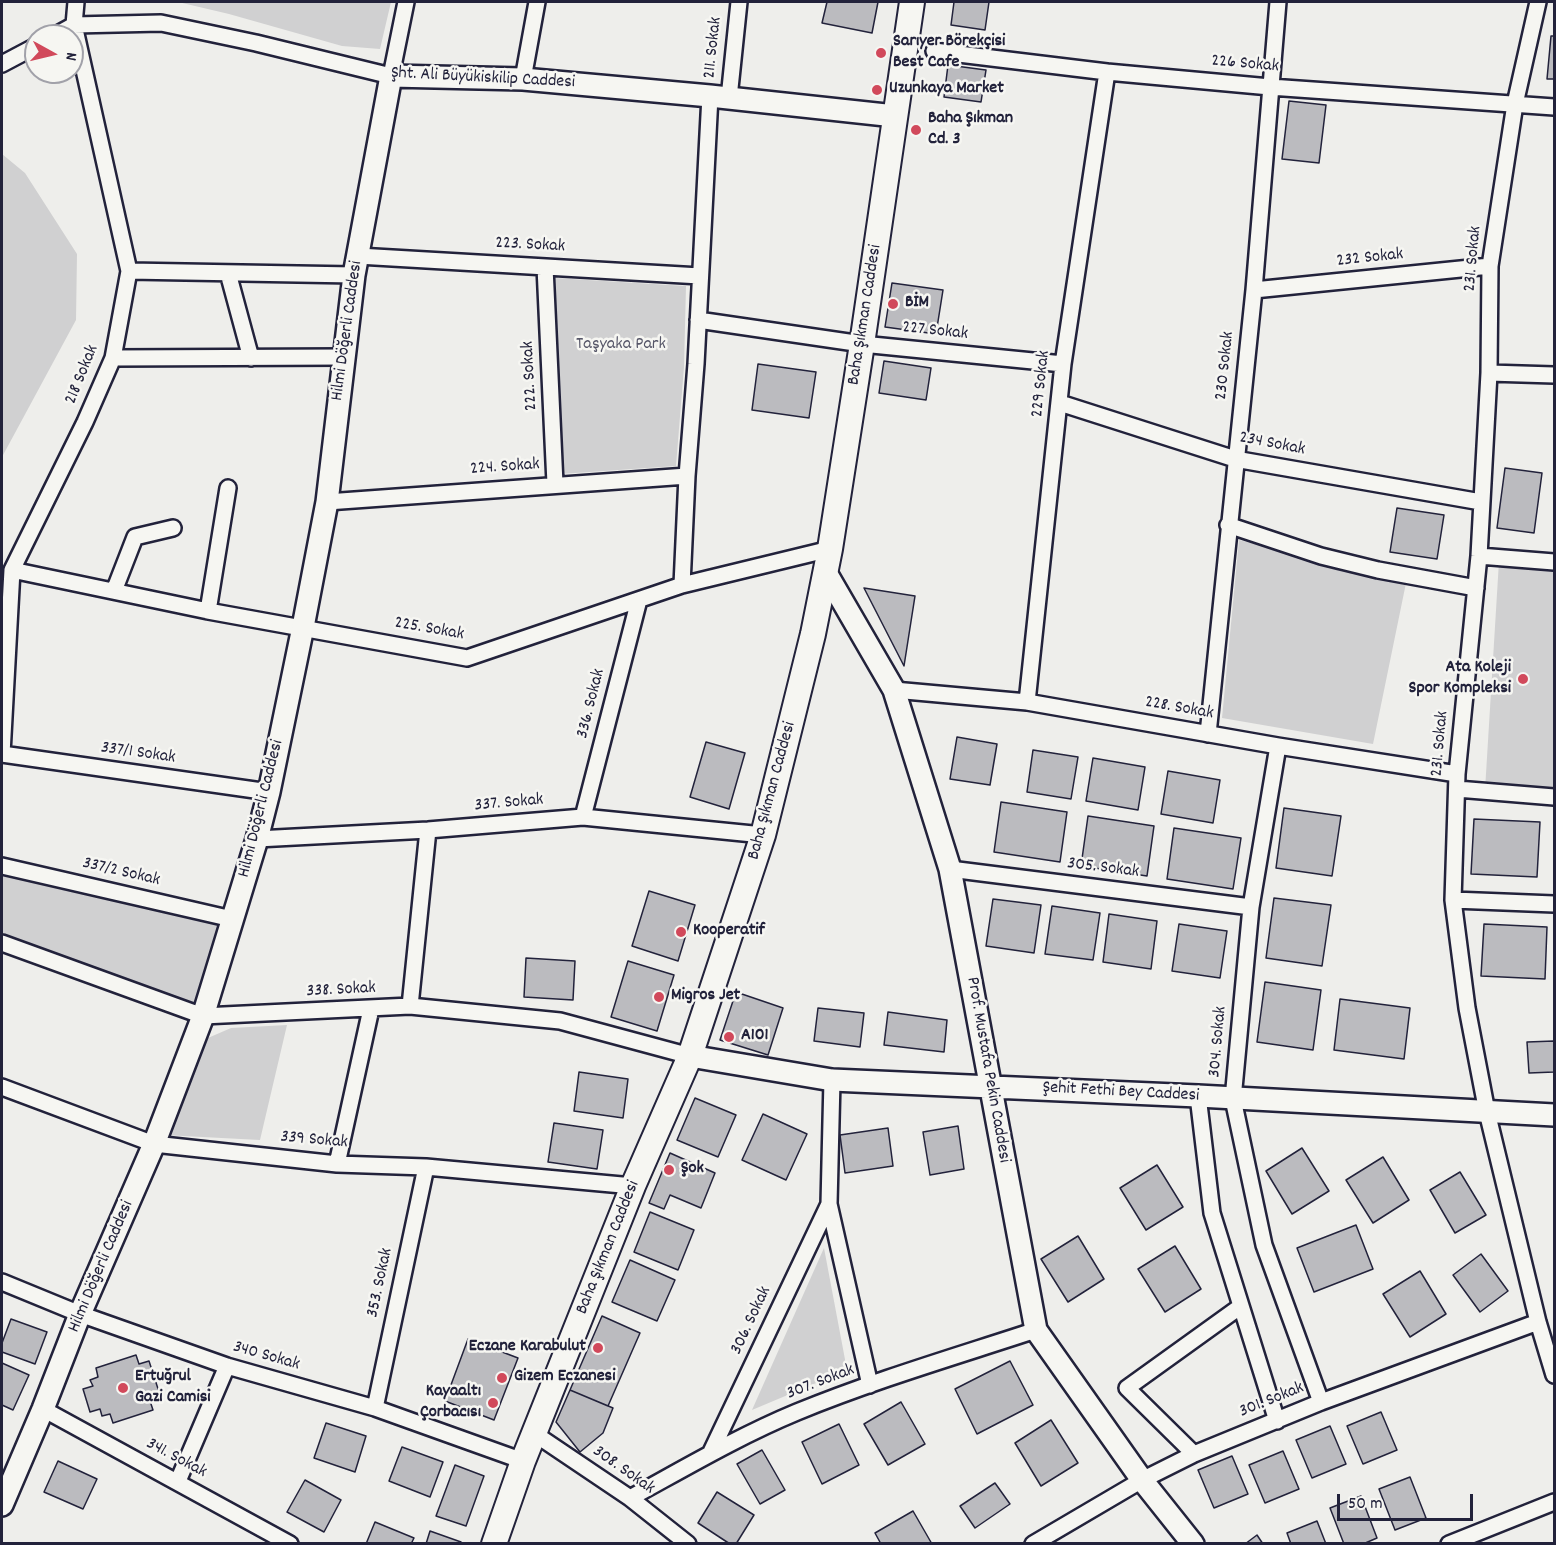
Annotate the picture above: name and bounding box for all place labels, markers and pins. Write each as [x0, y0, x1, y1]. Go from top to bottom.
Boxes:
place label: Sarıyer Börekçisi Best Cafe [893, 32, 1005, 74]
marker: Sarıyer Börekçisi Best Cafe [874, 46, 888, 60]
place label: Uzunkaya Market [889, 79, 1004, 101]
marker: Uzunkaya Market [870, 83, 884, 97]
place label: Baha Şıkman Cd. 3 [928, 109, 1013, 152]
marker: Baha Şıkman Cd. 3 [909, 123, 923, 137]
place label: BİM [905, 293, 929, 315]
marker: BİM [886, 297, 900, 311]
place label: Ata Koleji Spor Kompleksi [1409, 658, 1511, 700]
marker: Ata Koleji Spor Kompleksi [1516, 672, 1530, 686]
place label: Kooperatif [693, 921, 765, 943]
marker: Kooperatif [674, 925, 688, 939]
place label: Migros Jet [671, 986, 740, 1008]
marker: Migros Jet [652, 990, 666, 1004]
place label: A101 [741, 1026, 769, 1048]
marker: A101 [722, 1030, 736, 1044]
place label: Şok [681, 1159, 704, 1181]
marker: Şok [662, 1163, 676, 1177]
place label: Eczane Karabulut [469, 1337, 586, 1359]
marker: Eczane Karabulut [591, 1341, 605, 1355]
place label: Ertuğrul Gazi Camisi [135, 1367, 211, 1410]
place label: Gizem Eczanesi [514, 1367, 615, 1389]
marker: Gizem Eczanesi [495, 1371, 509, 1385]
marker: Ertuğrul Gazi Camisi [116, 1381, 130, 1395]
place label: Kayaaltı Çorbacısı [420, 1382, 481, 1424]
marker: Kayaaltı Çorbacısı [486, 1396, 500, 1410]

